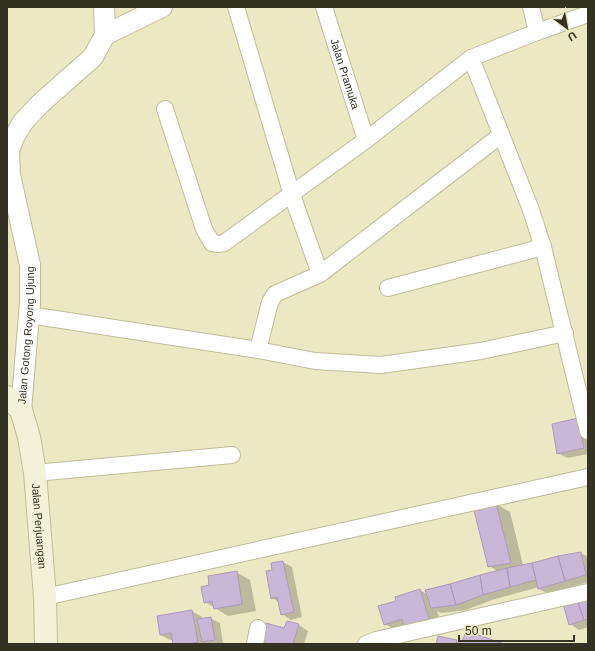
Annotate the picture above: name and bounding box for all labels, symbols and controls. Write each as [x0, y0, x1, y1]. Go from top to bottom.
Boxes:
north arrow [547, 8, 587, 48]
text: U [566, 29, 579, 44]
street label: Jalan Pramuka [328, 37, 362, 111]
street label: Jalan Gotong Royong Ujung [16, 266, 36, 405]
street label: Jalan Perjuangan [30, 483, 49, 569]
scale bar [459, 617, 574, 643]
text: 50 m [465, 624, 492, 638]

